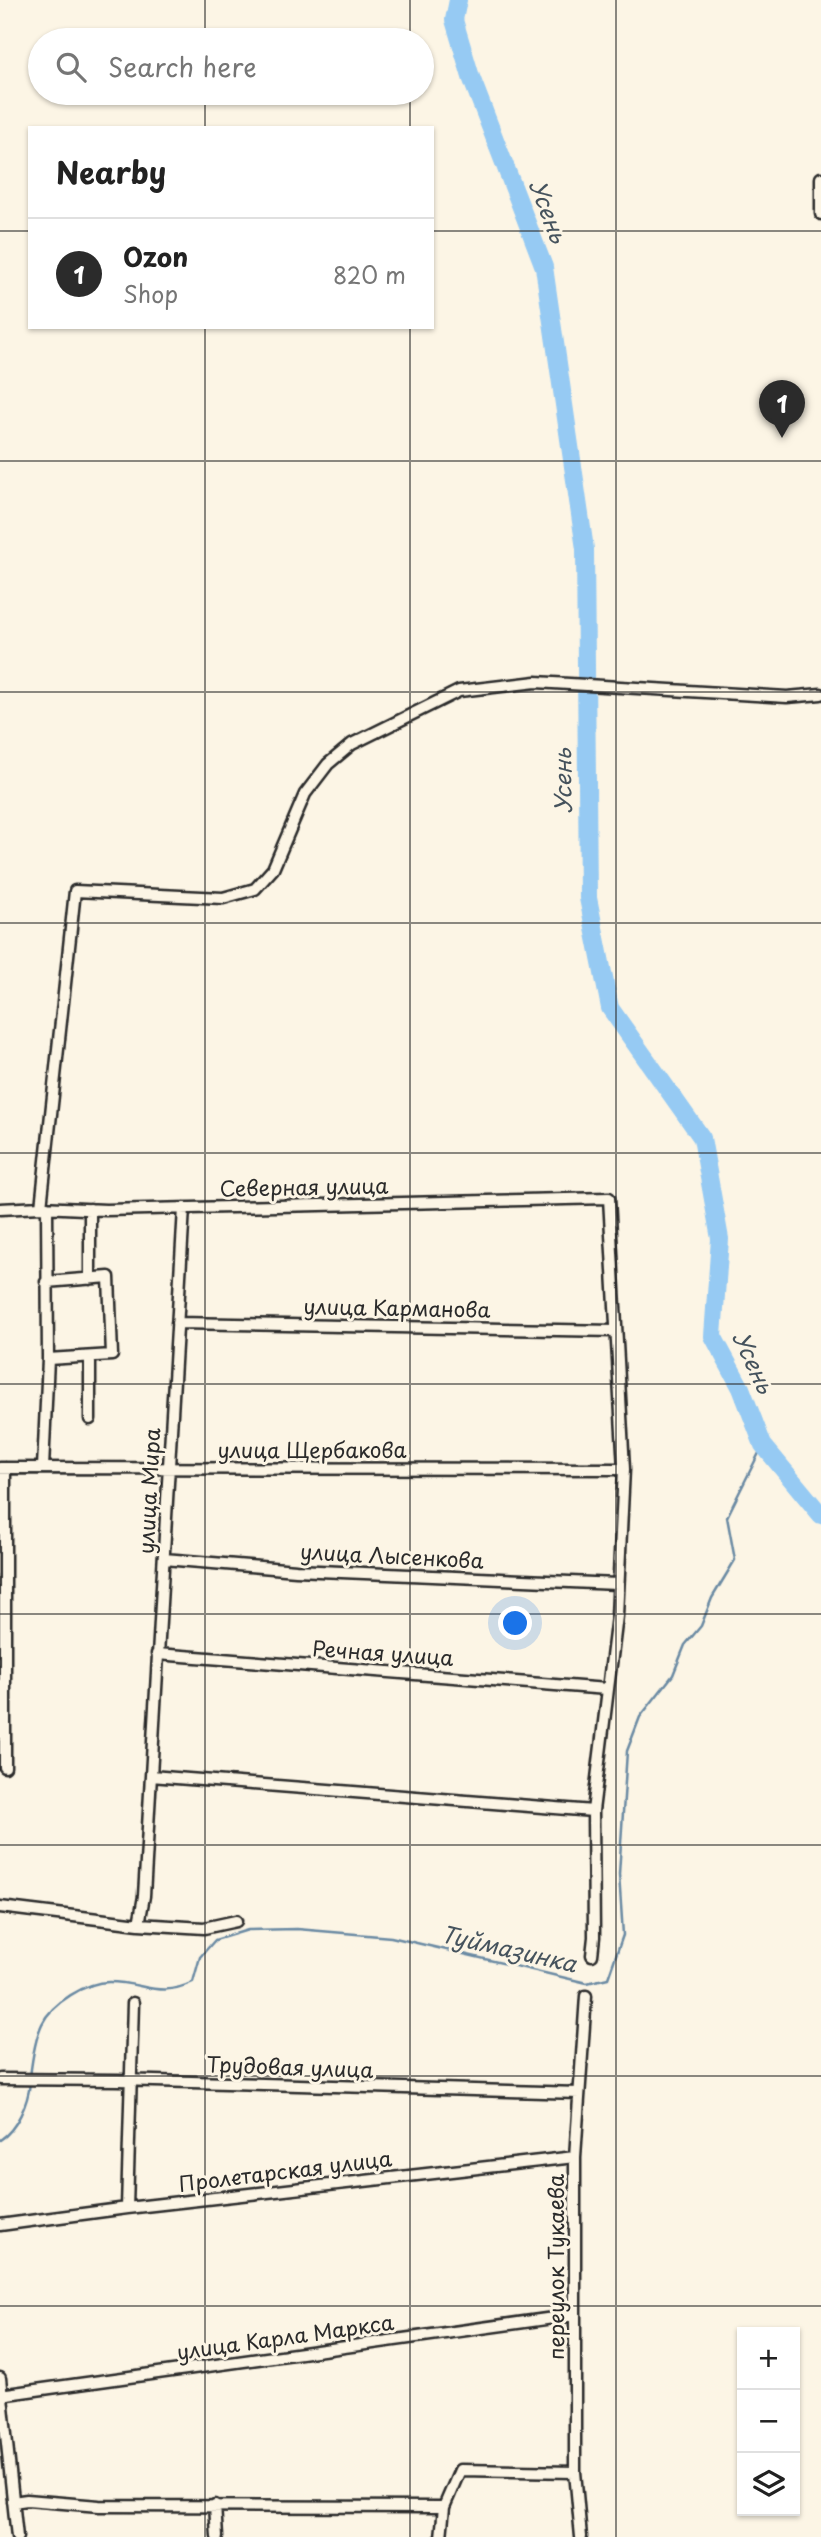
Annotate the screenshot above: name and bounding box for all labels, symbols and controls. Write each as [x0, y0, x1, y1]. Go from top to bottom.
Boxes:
search box [28, 28, 434, 105]
text: Search here [108, 47, 257, 86]
icon: search [52, 48, 90, 86]
text: Nearby [56, 149, 166, 194]
water label: Усень [521, 174, 577, 249]
text: Ozon [123, 237, 188, 276]
text: 1 [74, 257, 85, 292]
text: 820 m [333, 257, 406, 292]
text: Shop [123, 276, 178, 311]
pin: 1 [759, 380, 805, 438]
water label: Усень [544, 747, 580, 814]
street label: Северная улица [219, 1169, 389, 1203]
street label: улица Карманова [303, 1289, 491, 1325]
water label: Усень [724, 1325, 784, 1400]
street label: улица Мира [129, 1426, 167, 1555]
street label: улица Щербакова [217, 1433, 407, 1465]
street label: улица Лысенкова [299, 1534, 485, 1576]
your location [498, 1606, 532, 1640]
street label: Речная улица [311, 1631, 456, 1673]
water label: Туймазинка [438, 1915, 581, 1981]
street label: Трудовая улица [206, 2047, 375, 2085]
street label: Пролетарская улица [177, 2141, 394, 2199]
street label: переулок Тукаева [539, 2174, 571, 2360]
street label: улица Карла Маркса [174, 2305, 396, 2367]
map controls [737, 2327, 800, 2516]
button: + [737, 2327, 800, 2390]
button: − [737, 2390, 800, 2453]
button: layers [737, 2453, 800, 2516]

